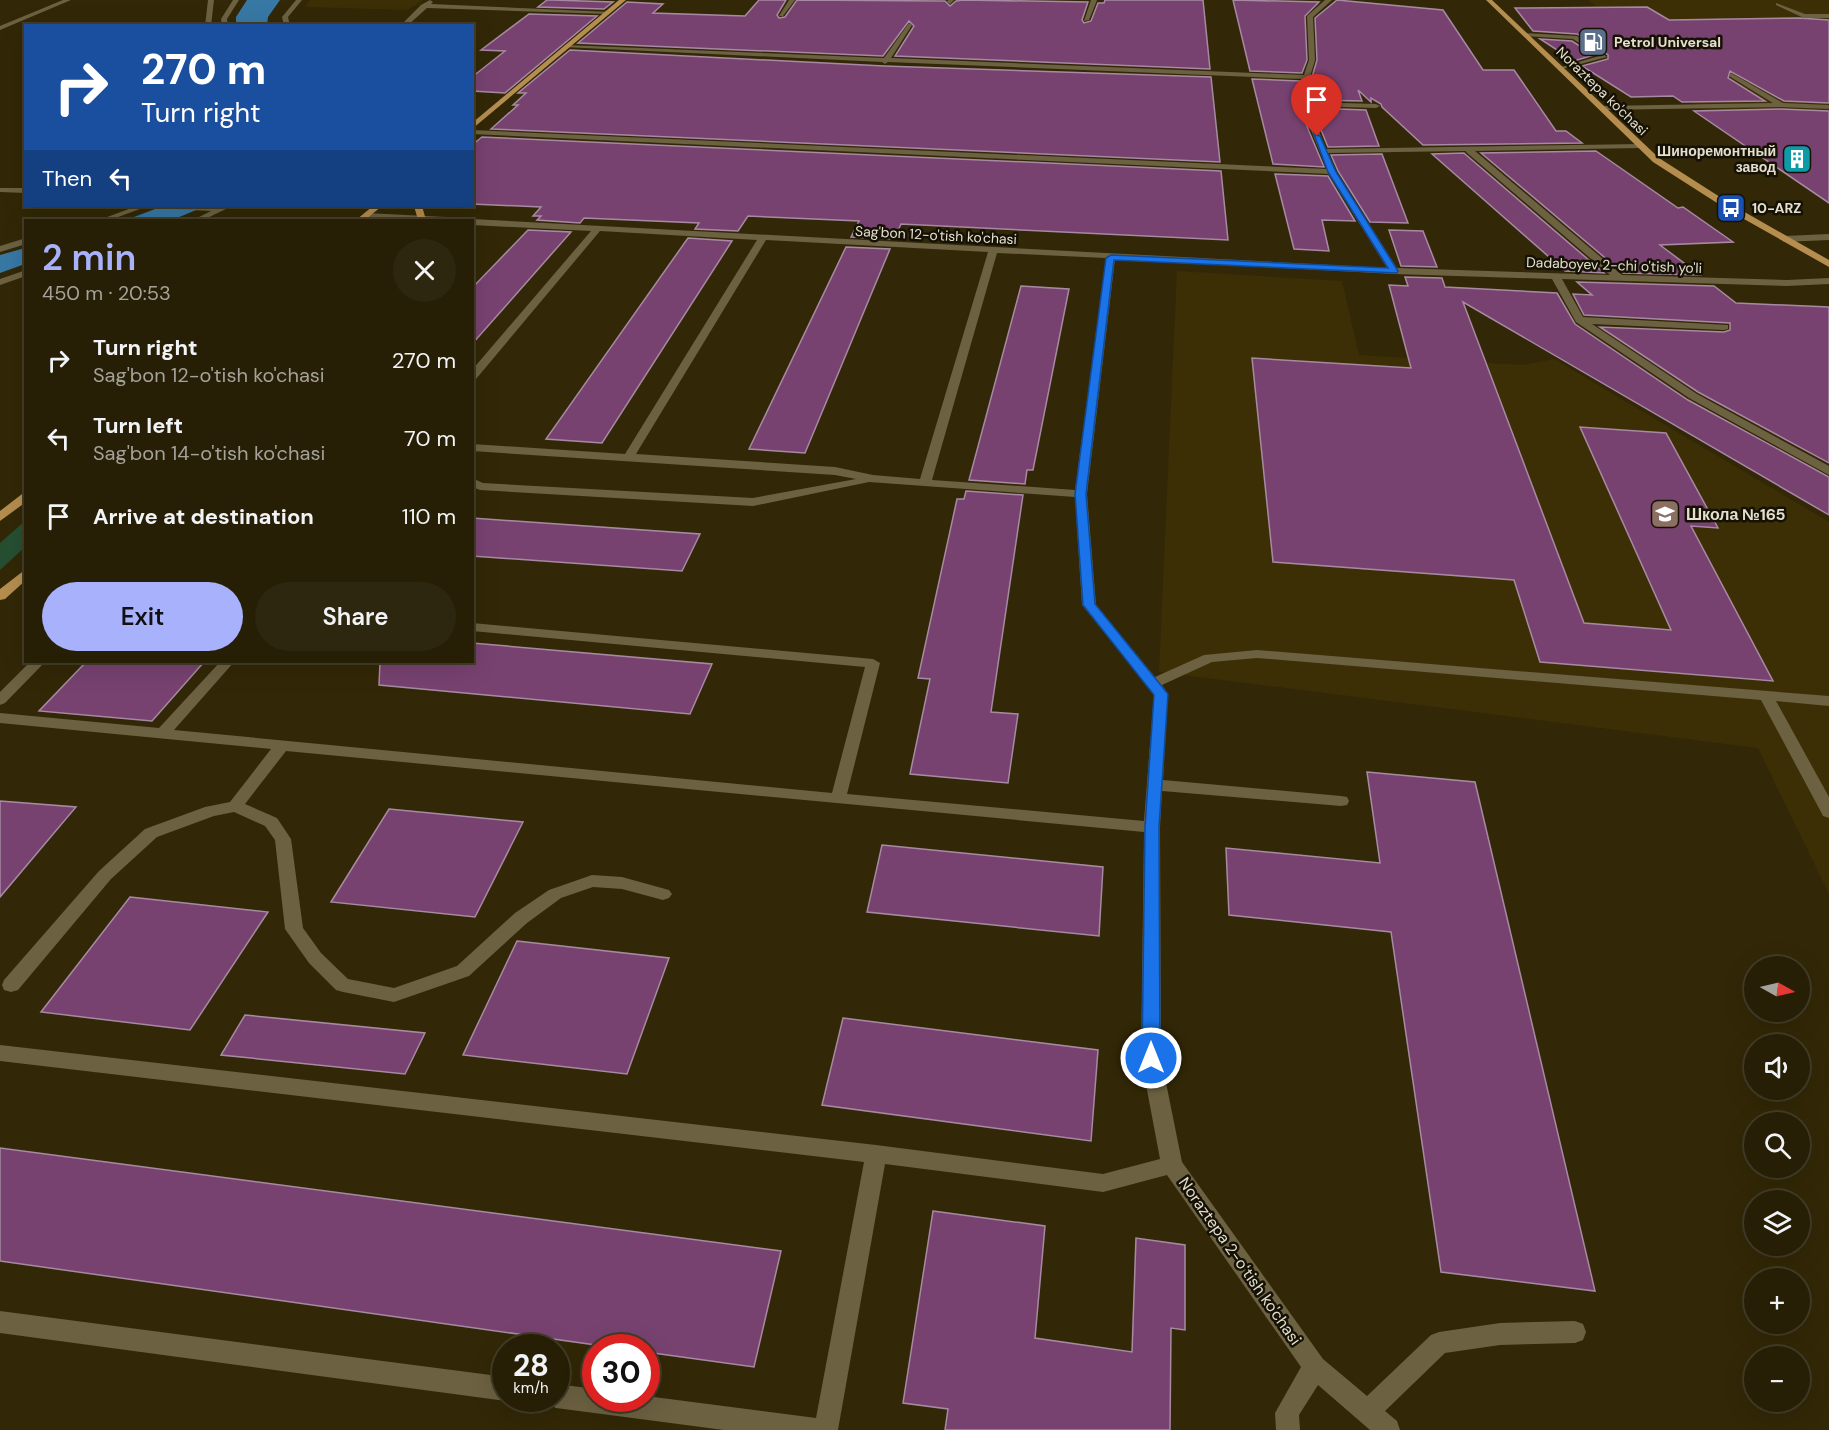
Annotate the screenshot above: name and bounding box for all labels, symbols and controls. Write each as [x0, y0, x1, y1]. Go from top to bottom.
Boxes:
fuel station icon: Petrol Universal [1577, 26, 1609, 58]
place label: Petrol Universal [1614, 33, 1721, 51]
text: 270 m [141, 42, 266, 97]
street label: Noraztepa ko'chasi [1552, 43, 1652, 139]
icon: right [42, 48, 120, 126]
pin [1291, 74, 1342, 136]
icon: arrive [1300, 83, 1333, 116]
text: Turn right [141, 95, 261, 130]
place label: Шиноремонтный завод [1657, 142, 1776, 176]
building icon: Шиноремонтный завод [1781, 143, 1813, 175]
icon: left [104, 162, 137, 195]
text: Then [42, 164, 92, 193]
bus stop icon: 10-ARZ [1715, 192, 1747, 224]
place label: 10-ARZ [1752, 199, 1801, 217]
street label: Sag'bon 12-o'tish ko'chasi [855, 222, 1017, 248]
text: 2 min [42, 234, 136, 281]
button: close [393, 239, 456, 302]
street label: Dadaboyev 2-chi o'tish yo'li [1526, 253, 1702, 277]
text: 450 m · 20:53 [42, 280, 171, 306]
text: Turn right [93, 333, 198, 362]
icon: right [42, 344, 75, 377]
text: 270 m [392, 346, 456, 375]
text: Sag'bon 12-o'tish ko'chasi [93, 362, 325, 388]
text: Turn left [93, 411, 183, 440]
icon: left [42, 422, 75, 455]
text: 70 m [404, 424, 456, 453]
text: Sag'bon 14-o'tish ko'chasi [93, 440, 325, 466]
school or university icon: Школа №165 [1649, 498, 1681, 530]
icon: arrive [42, 500, 75, 533]
text: Arrive at destination [93, 502, 314, 531]
text: 110 m [402, 502, 456, 531]
place label: Школа №165 [1686, 504, 1786, 525]
button: Exit [42, 582, 243, 651]
button: Share [255, 582, 456, 651]
north arrow [1744, 956, 1810, 1022]
map controls [1744, 956, 1810, 1412]
position arrow [1119, 1026, 1183, 1090]
button: sound [1744, 1034, 1810, 1100]
button: search [1744, 1112, 1810, 1178]
street label: Noraztepa 2-oʻtish ko'chasi [1174, 1173, 1306, 1349]
button: layers [1744, 1190, 1810, 1256]
button: + [1744, 1268, 1810, 1334]
speed limit sign: 30 [582, 1334, 660, 1412]
text: 28 [513, 1346, 549, 1385]
button: − [1744, 1346, 1810, 1412]
text: km/h [513, 1378, 549, 1398]

